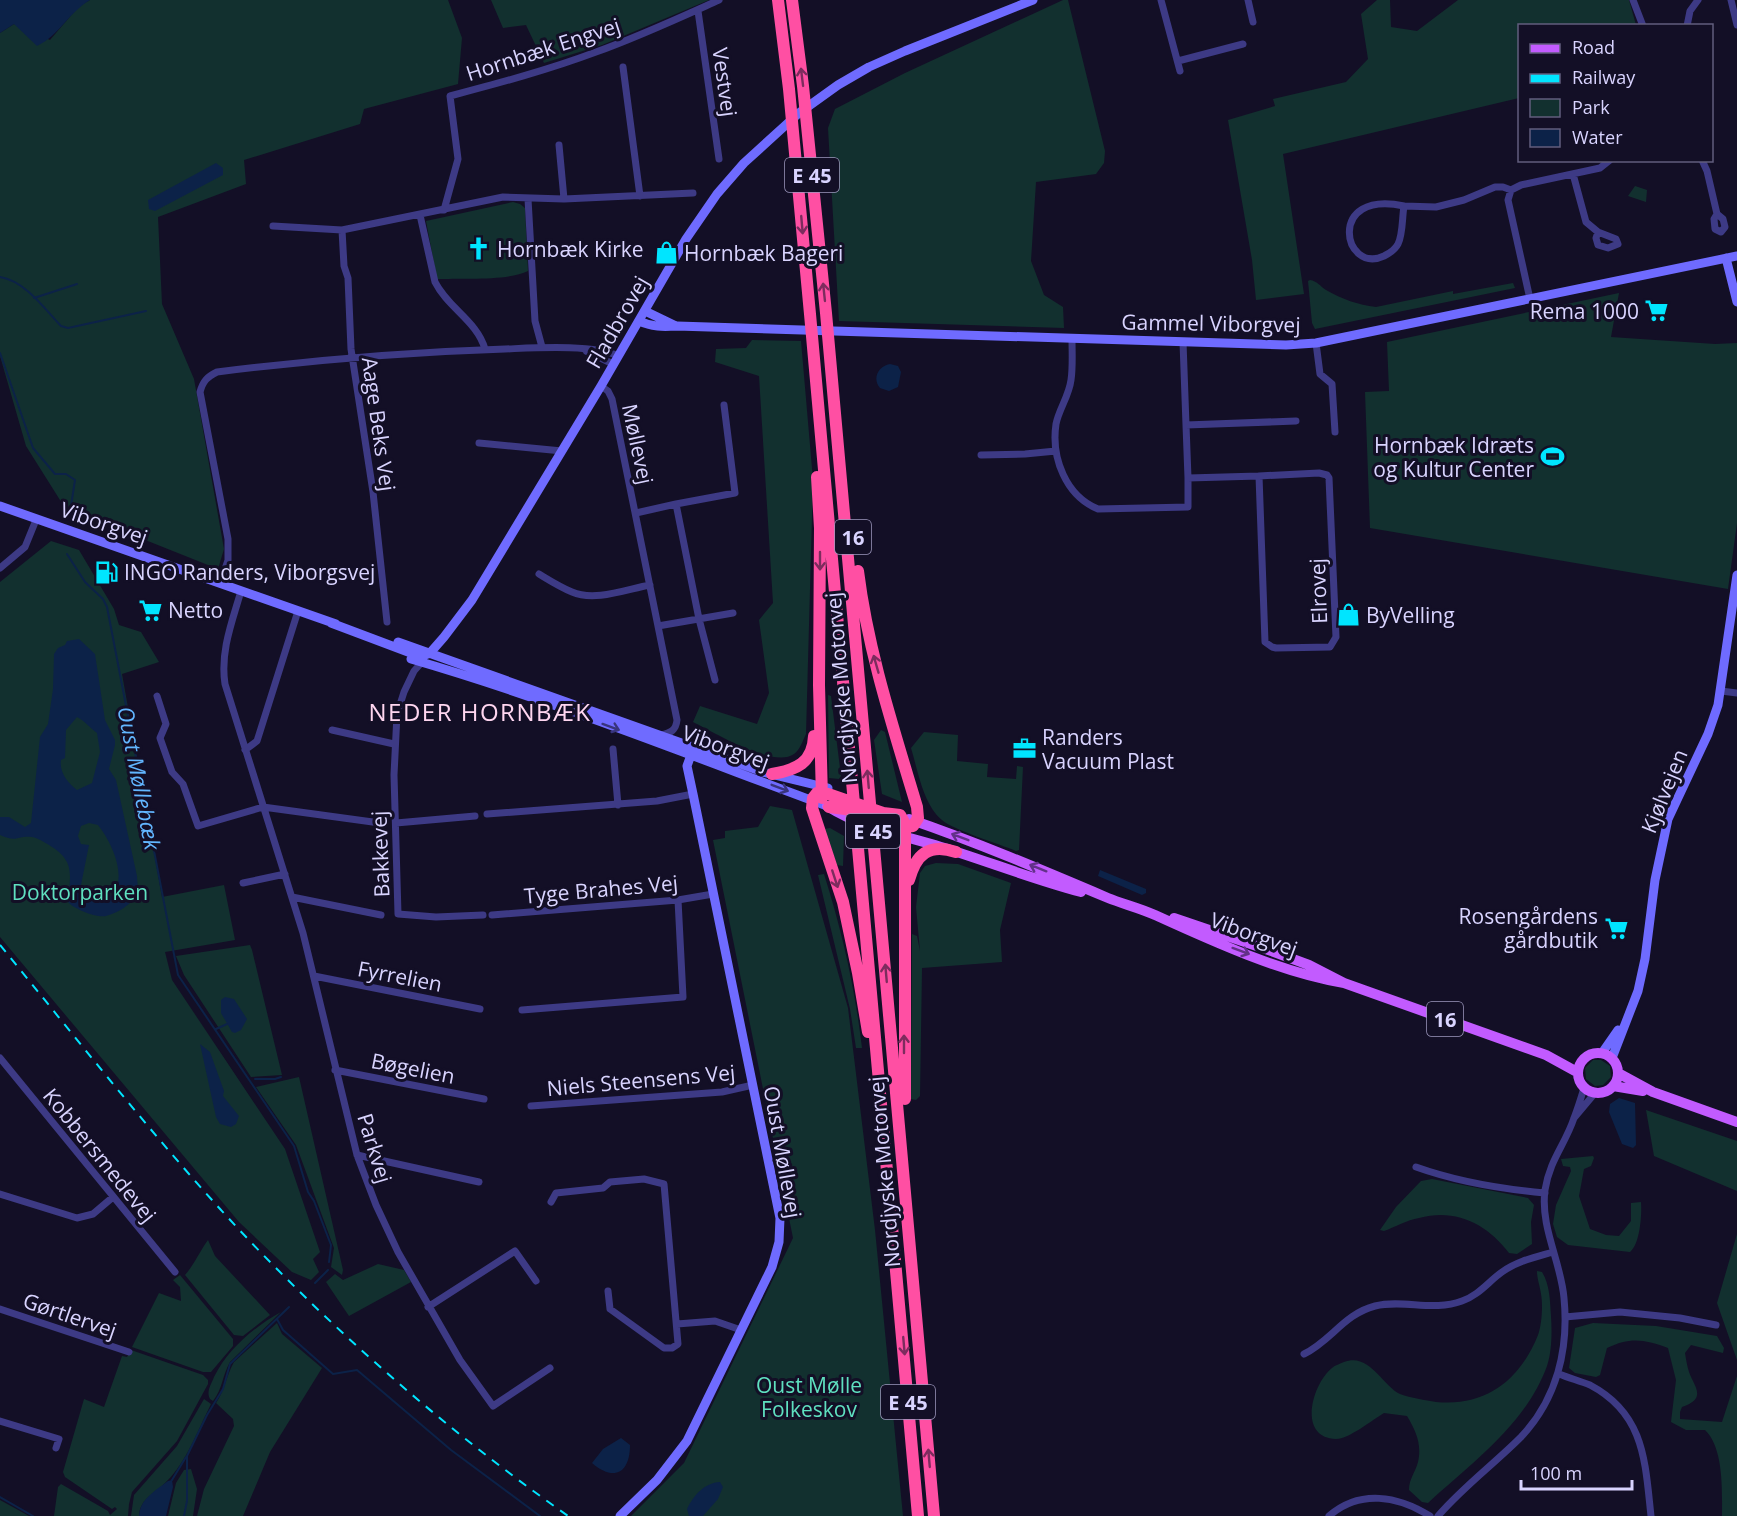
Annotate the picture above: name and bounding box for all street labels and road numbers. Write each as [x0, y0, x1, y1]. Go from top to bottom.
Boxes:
street label: Hornbæk Engvej [462, 11, 624, 87]
street label: Vestvej [706, 46, 744, 118]
road number: E 45 [785, 158, 839, 192]
street label: Fladbrovej [579, 271, 655, 373]
street label: Gammel Viborgvej [1121, 307, 1301, 339]
street label: Aage Beks Vej [356, 355, 402, 493]
street label: Møllevej [616, 401, 660, 487]
street label: Viborgvej [56, 495, 152, 551]
road number: 16 [835, 520, 871, 554]
street label: Elrovej [1303, 558, 1333, 624]
street label: Nordjyske Motorvej [819, 591, 863, 785]
street label: Viborgvej [679, 718, 773, 776]
street label: Kjølvejen [1634, 745, 1694, 837]
street label: Bakkevej [364, 810, 396, 898]
road number: E 45 [846, 814, 900, 848]
street label: Tyge Brahes Vej [523, 868, 679, 910]
street label: Viborgvej [1207, 905, 1301, 963]
street label: Fyrrelien [355, 954, 445, 998]
road number: 16 [1427, 1002, 1463, 1036]
street label: Bøgelien [369, 1046, 457, 1090]
street label: Niels Steensens Vej [546, 1058, 736, 1102]
street label: Nordjyske Motorvej [862, 1075, 906, 1269]
street label: Kobbersmedevej [37, 1082, 163, 1228]
street label: Oust Møllevej [758, 1084, 808, 1220]
street label: Parkvej [351, 1110, 399, 1186]
street label: Gørtlervej [19, 1286, 121, 1344]
road number: E 45 [881, 1385, 935, 1419]

